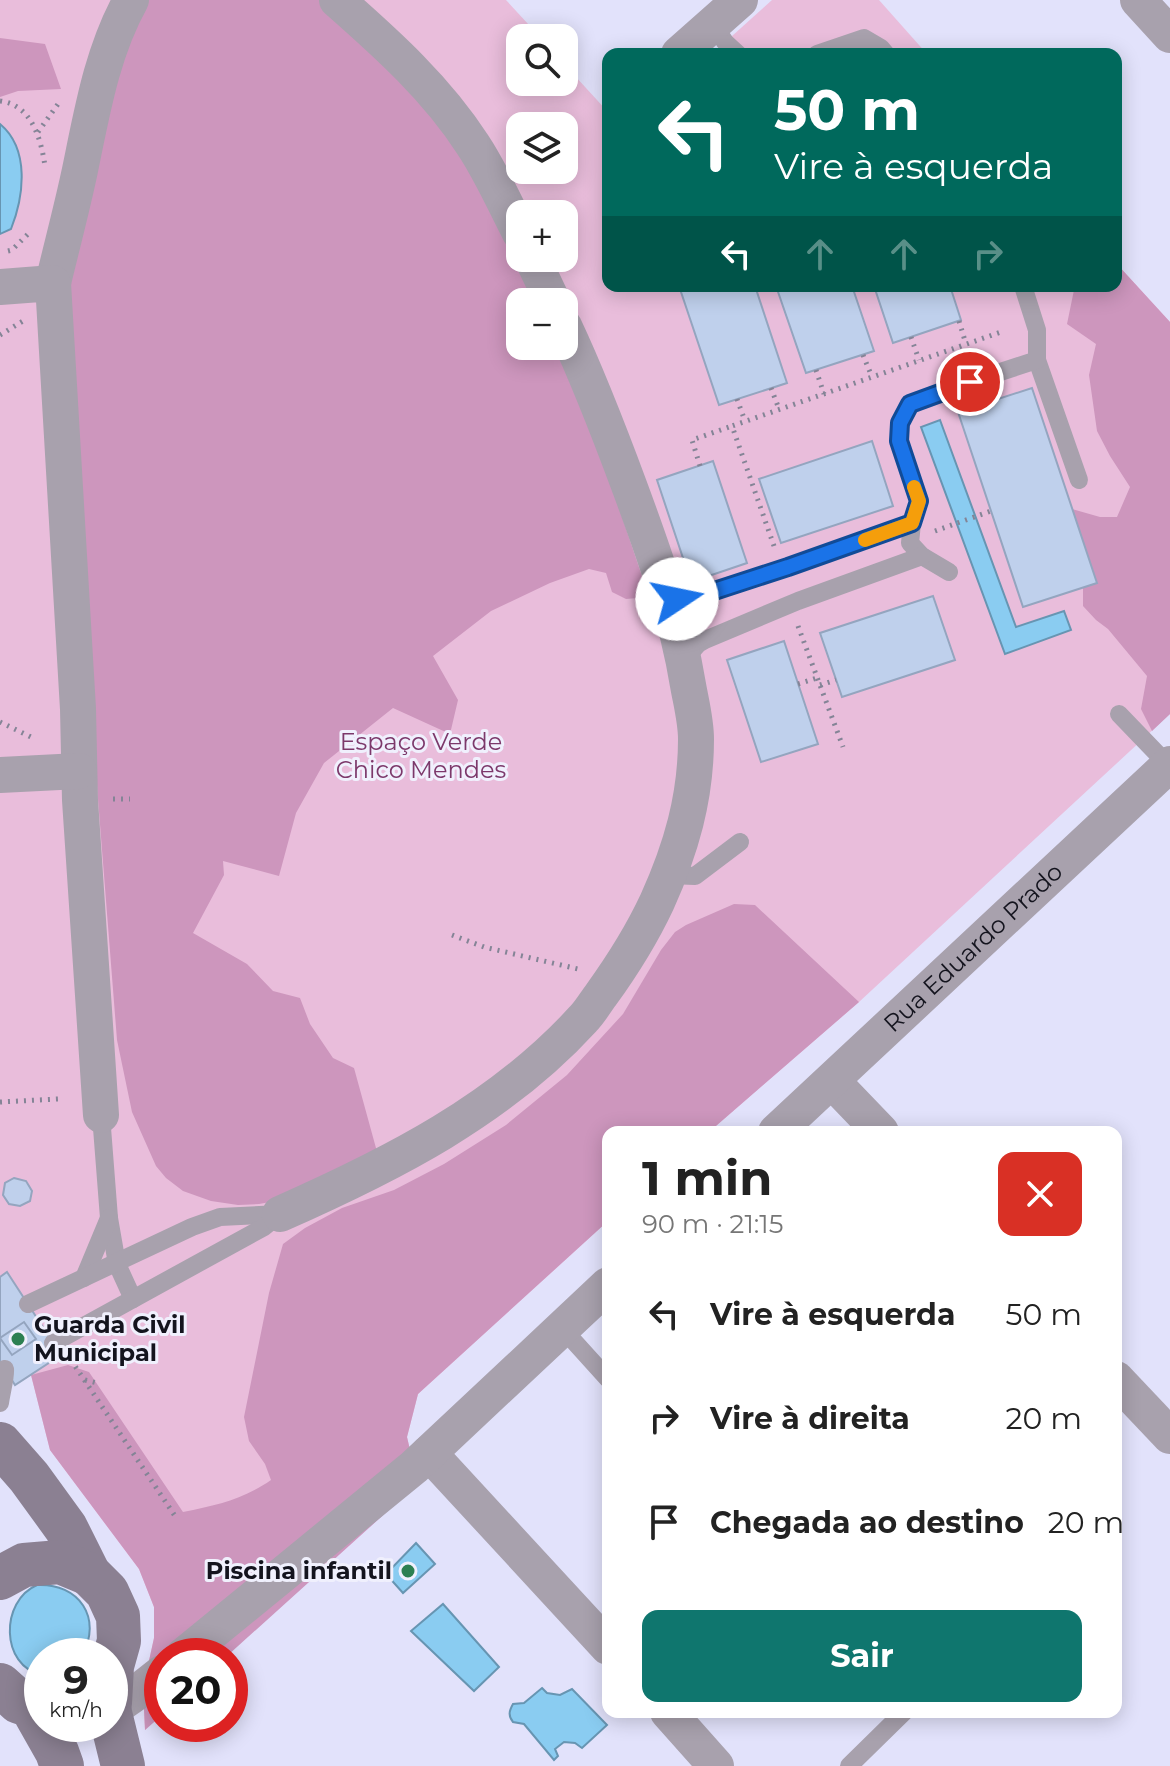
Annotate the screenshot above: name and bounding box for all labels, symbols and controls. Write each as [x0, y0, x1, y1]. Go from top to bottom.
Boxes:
map controls [506, 24, 578, 360]
button: search [506, 24, 578, 96]
text: 50 m [774, 76, 920, 144]
icon: left [642, 80, 746, 184]
button: layers [506, 112, 578, 184]
text: Vire à esquerda [774, 144, 1053, 188]
button: + [506, 200, 578, 272]
icon: left [714, 232, 758, 276]
icon: ahead [798, 232, 842, 276]
icon: ahead [882, 232, 926, 276]
icon: right [966, 232, 1010, 276]
button: − [506, 288, 578, 360]
pin [936, 348, 1004, 416]
icon: arrive [948, 360, 992, 404]
position arrow [635, 557, 719, 641]
park label: Espaço Verde Chico Mendes [336, 727, 506, 784]
street label: Rua Eduardo Prado [877, 857, 1068, 1038]
text: 1 min [642, 1149, 772, 1207]
button: close [998, 1152, 1082, 1236]
text: 90 m · 21:15 [642, 1208, 783, 1240]
icon: left [642, 1292, 686, 1336]
text: Vire à esquerda [710, 1296, 955, 1333]
text: 50 m [1005, 1296, 1082, 1333]
place label: Guarda Civil Municipal [34, 1310, 186, 1367]
marker: Guarda Civil Municipal [9, 1330, 27, 1348]
icon: right [642, 1396, 686, 1440]
text: Vire à direita [710, 1400, 910, 1437]
text: 20 m [1005, 1400, 1082, 1437]
icon: arrive [642, 1500, 686, 1544]
text: Chegada ao destino [710, 1504, 1024, 1541]
text: 20 m [1048, 1504, 1124, 1541]
place label: Piscina infantil [206, 1556, 392, 1585]
marker: Piscina infantil [399, 1562, 417, 1580]
button: Sair [642, 1610, 1082, 1702]
speed limit sign: 20 [144, 1638, 248, 1742]
text: 9 [63, 1655, 89, 1704]
text: km/h [49, 1698, 103, 1722]

